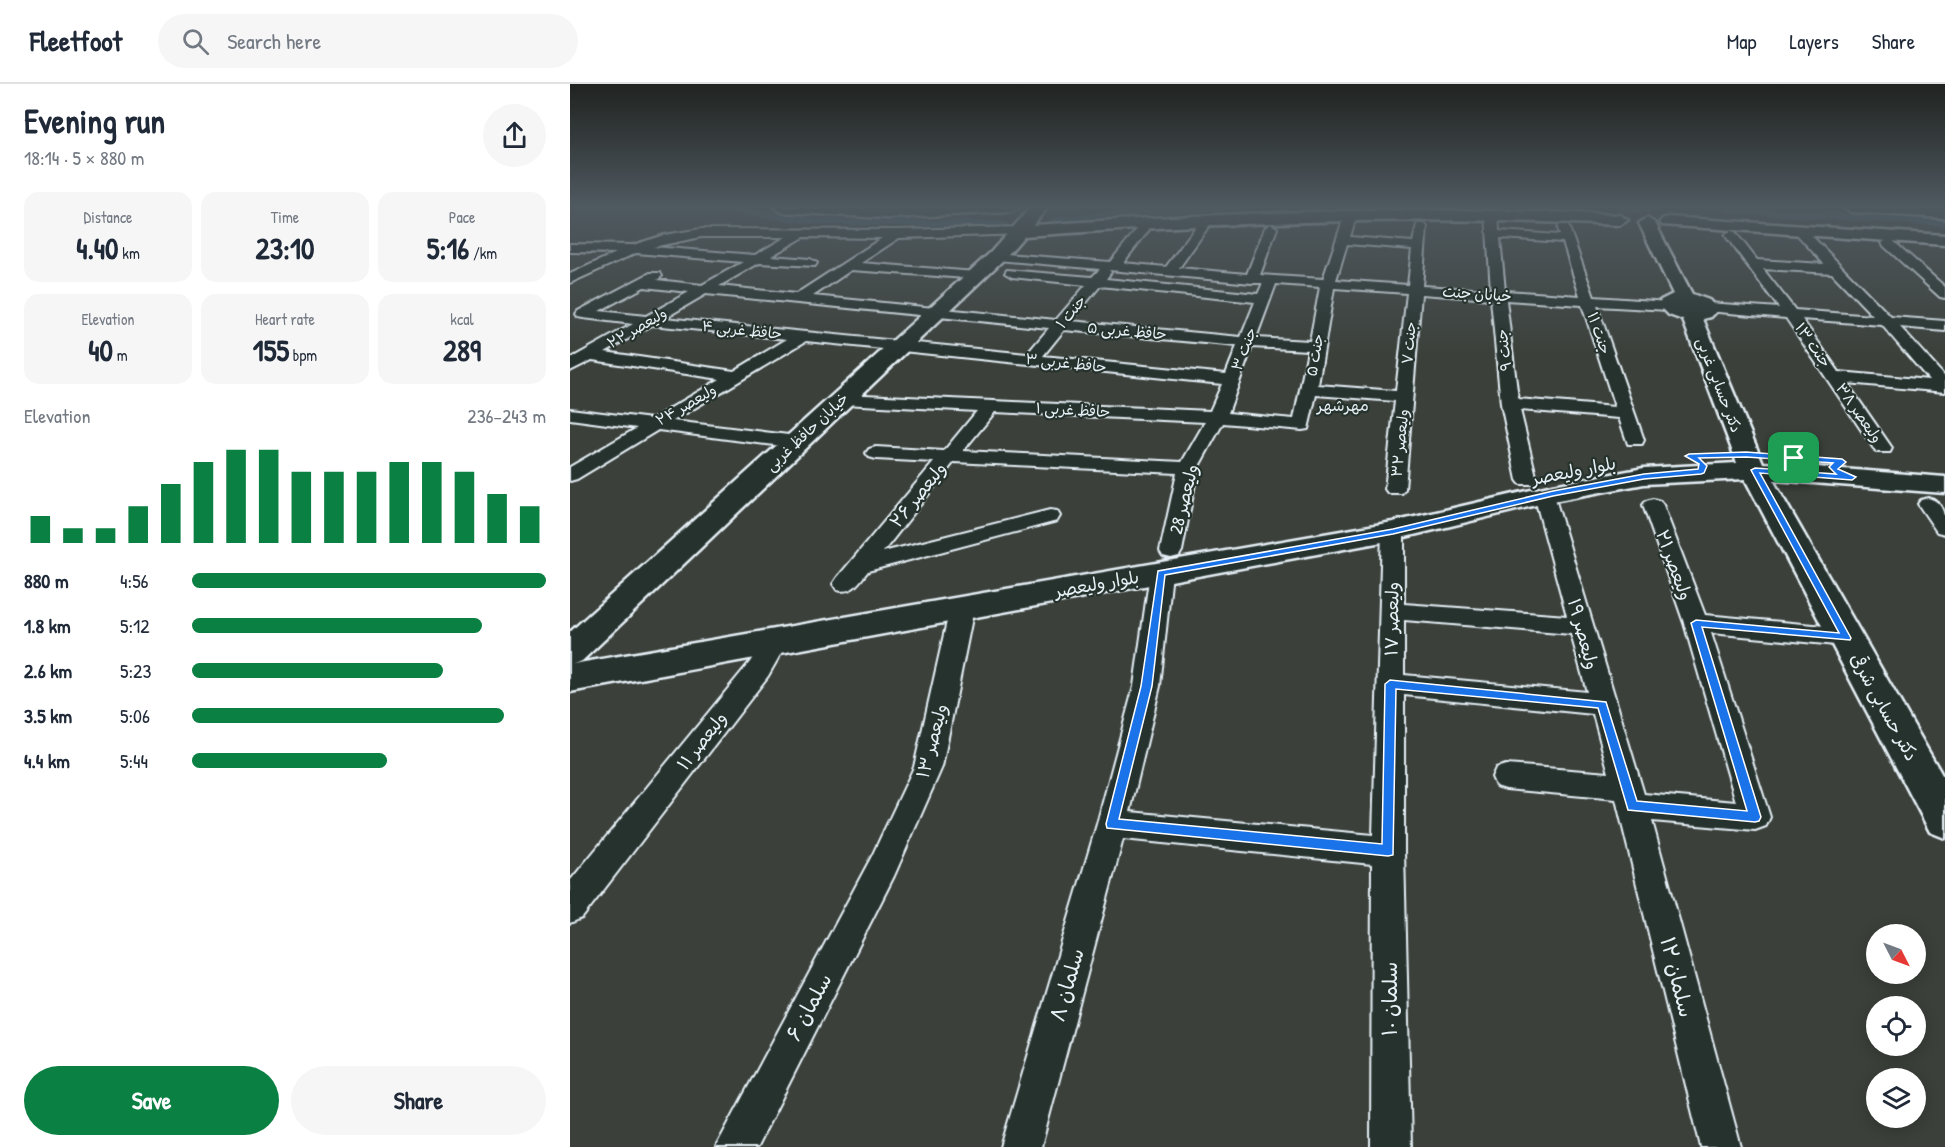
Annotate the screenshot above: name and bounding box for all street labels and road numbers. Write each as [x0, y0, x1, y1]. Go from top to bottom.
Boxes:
street label: خیابان جنت [1442, 281, 1512, 306]
street label: جنت ۱ [1051, 290, 1091, 333]
street label: ولیعصر ۲۲ [603, 302, 671, 353]
street label: جنت ۱۱ [1582, 309, 1616, 357]
street label: حافظ غربی ۴ [701, 315, 783, 344]
street label: حافظ غربی ۵ [1086, 317, 1168, 344]
street label: جنت ۱۳ [1790, 318, 1836, 371]
street label: جنت ۷ [1396, 321, 1421, 365]
street label: جنت ۳ [1226, 324, 1261, 373]
street label: جنت ۹ [1491, 328, 1516, 372]
street label: جنت ۵ [1300, 332, 1329, 378]
street label: دکتر حسابی غربی [1692, 334, 1747, 435]
street label: حافظ غربی ۳ [1024, 348, 1108, 377]
street label: ولیعصر ۲۴ [651, 379, 720, 430]
street label: ولیعصر ۳۸ [1831, 379, 1888, 447]
street label: خیابان حافظ غربی [761, 388, 853, 476]
street label: حافظ غربی ۱ [1035, 397, 1111, 422]
street label: ولیعصر ۳۲ [1385, 408, 1414, 478]
street label: بلوار ولیعصر [1528, 450, 1618, 491]
street label: ولیعصر ۲۶ [883, 457, 952, 533]
street label: ولیعصر 28 [1163, 461, 1204, 536]
street label: ولیعصر ۲۱ [1650, 526, 1699, 604]
street label: بلوار ولیعصر [1051, 564, 1141, 604]
street label: ولیعصر ۱۷ [1378, 582, 1405, 656]
street label: ولیعصر ۱۹ [1562, 595, 1605, 672]
street label: دکتر حسابی شرقی [1844, 648, 1924, 765]
street label: ولیعصر ۱۳ [910, 701, 953, 781]
street label: ولیعصر ۱۱ [671, 706, 732, 775]
street label: سلمان ۱۲ [1653, 934, 1701, 1020]
street label: سلمان ۸ [1042, 945, 1091, 1025]
street label: سلمان ۱۰ [1375, 962, 1404, 1036]
street label: سلمان ۶ [779, 968, 838, 1046]

